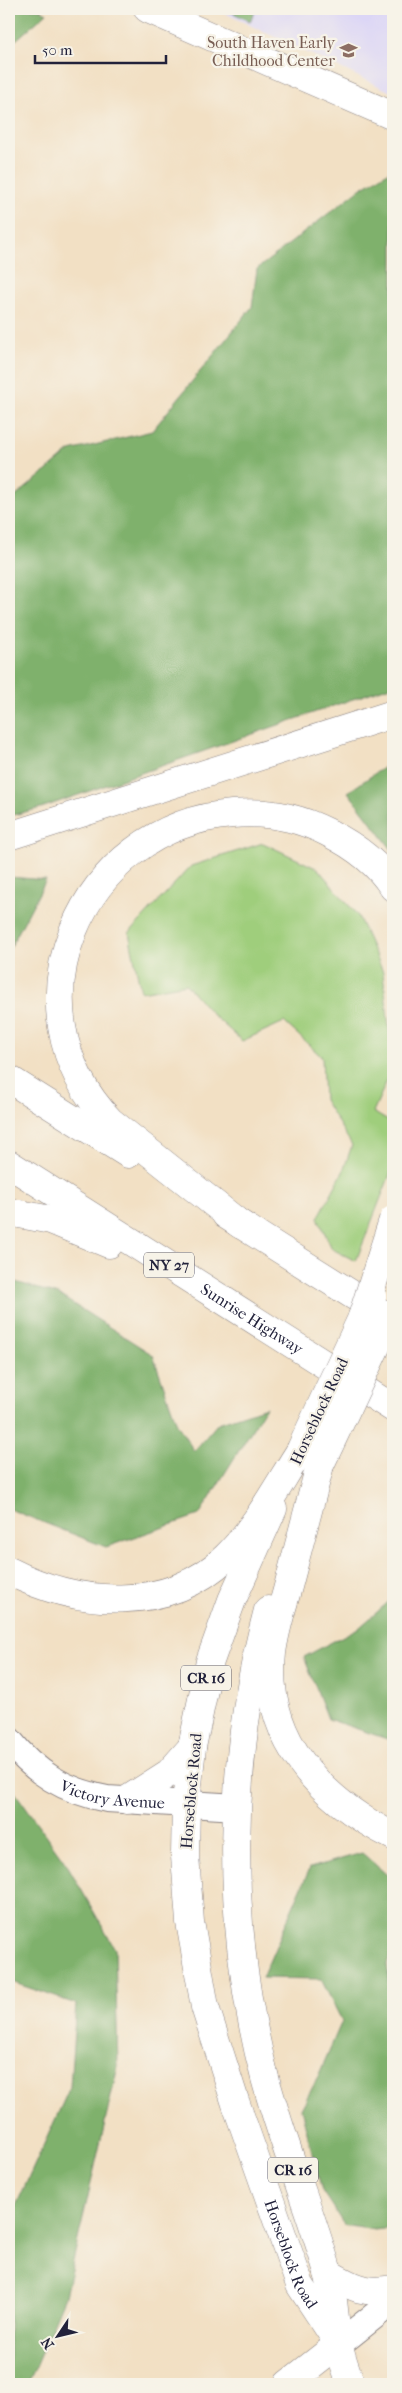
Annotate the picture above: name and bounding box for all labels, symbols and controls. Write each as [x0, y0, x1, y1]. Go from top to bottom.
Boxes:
scale bar [35, 32, 166, 64]
place label: South Haven Early Childhood Center [207, 33, 335, 70]
text: 50 m [42, 41, 73, 59]
school or university icon: South Haven Early Childhood Center [339, 41, 359, 61]
road number: NY 27 [144, 1252, 194, 1278]
street label: Sunrise Highway [197, 1279, 307, 1358]
street label: Horseblock Road [286, 1354, 352, 1468]
road number: CR 16 [181, 1666, 231, 1690]
street label: Horseblock Road [176, 1732, 206, 1850]
street label: Victory Avenue [56, 1775, 166, 1812]
road number: CR 16 [268, 2158, 318, 2182]
street label: Horseblock Road [261, 2197, 322, 2312]
north arrow [32, 2310, 82, 2360]
text: N [38, 2334, 58, 2352]

